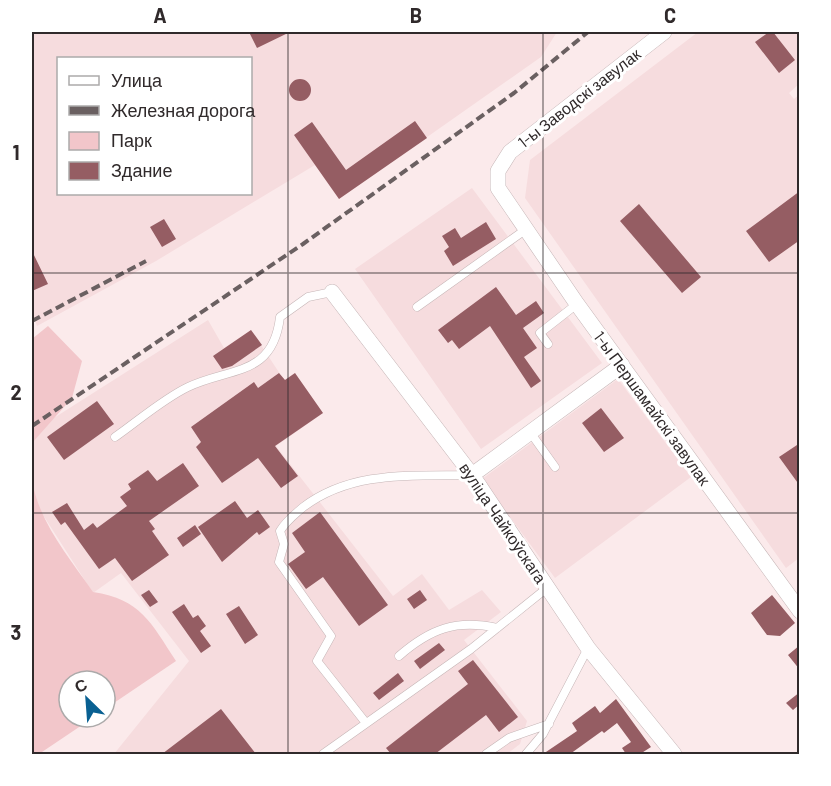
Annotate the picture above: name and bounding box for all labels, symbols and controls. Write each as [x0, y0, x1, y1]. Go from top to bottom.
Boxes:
text: A [153, 3, 167, 27]
text: B [410, 3, 422, 27]
text: C [664, 3, 676, 27]
street label: 1-ы Заводскі завулак [514, 43, 645, 151]
legend [57, 57, 252, 195]
text: Улица [111, 69, 163, 91]
text: Железная дорога [111, 99, 256, 121]
text: Парк [111, 129, 152, 151]
text: 1 [12, 140, 20, 164]
text: Здание [111, 159, 172, 181]
street label: 1-ы Першамайскі завулак [590, 327, 715, 489]
text: 2 [10, 380, 22, 404]
street label: вуліца Чайкоўскага [456, 459, 551, 587]
text: 3 [11, 620, 21, 644]
north arrow [57, 669, 117, 729]
text: С [71, 674, 90, 696]

